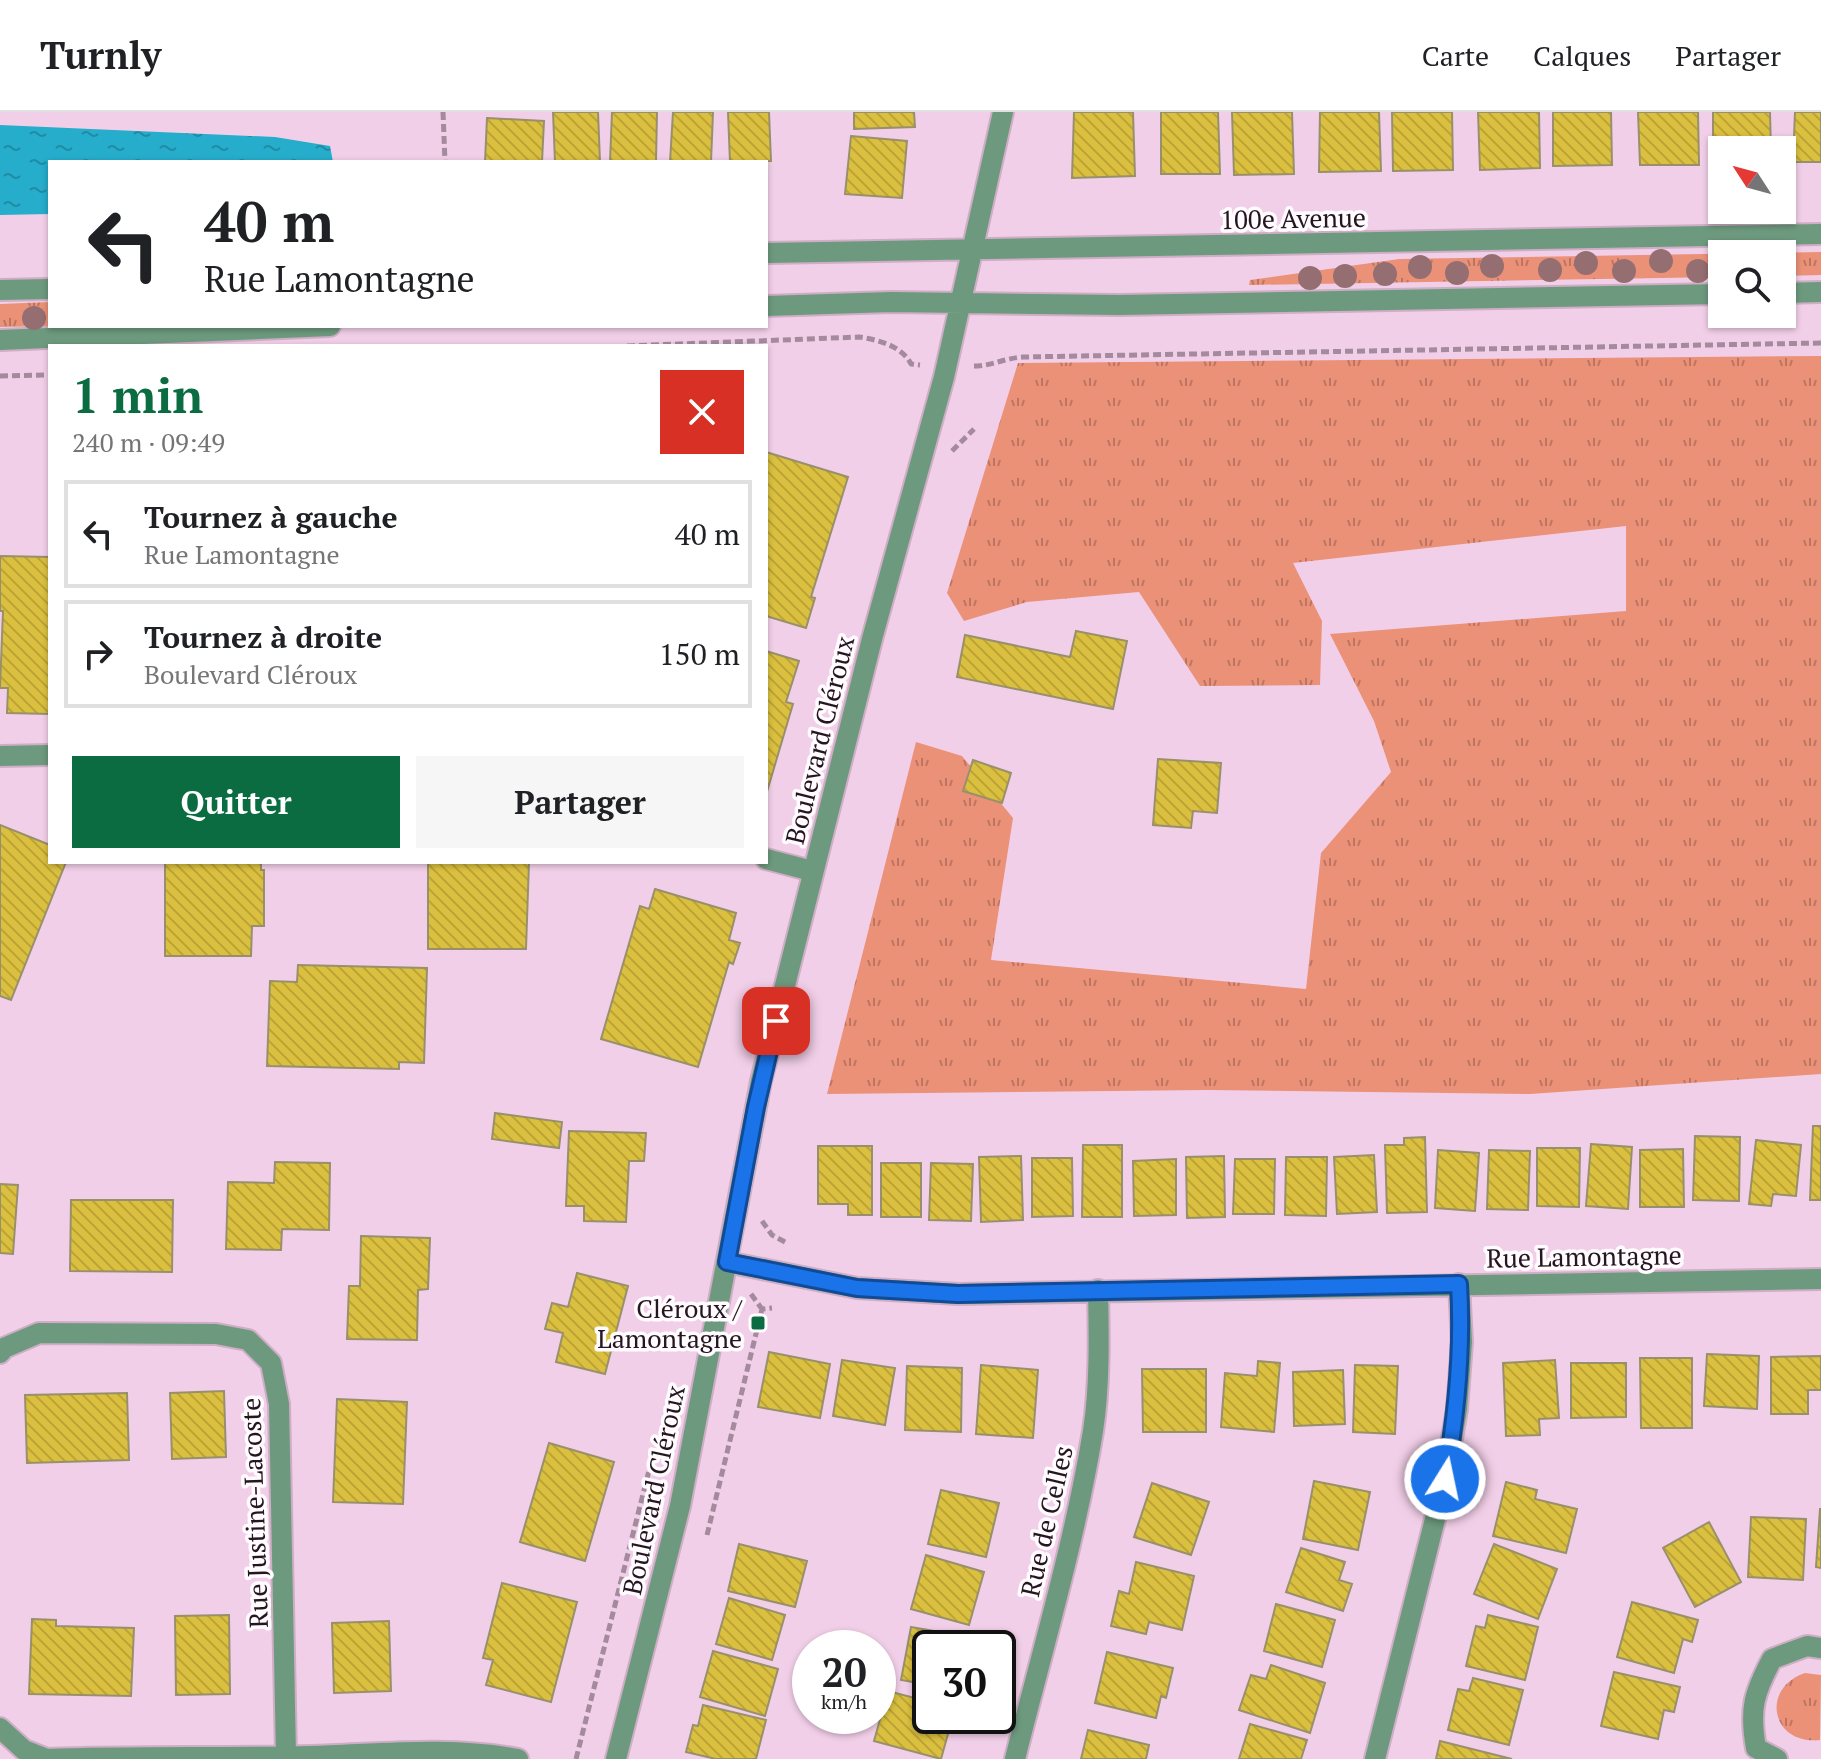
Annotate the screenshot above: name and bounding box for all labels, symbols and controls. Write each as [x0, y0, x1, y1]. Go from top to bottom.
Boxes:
text: Turnly [40, 30, 161, 80]
text: Carte [1422, 37, 1489, 74]
text: Calques [1533, 37, 1631, 74]
text: Partager [1675, 37, 1781, 74]
north arrow [1708, 136, 1796, 224]
map controls [1708, 136, 1796, 328]
text: 40 m [204, 184, 334, 258]
icon: left [72, 192, 176, 296]
street label: 100e Avenue [1220, 200, 1366, 236]
button: search [1708, 240, 1796, 328]
text: Rue Lamontagne [204, 255, 475, 302]
text: 1 min [72, 363, 203, 427]
button: close [660, 370, 744, 454]
text: 240 m · 09:49 [72, 425, 225, 459]
text: Tournez à gauche [144, 497, 398, 537]
icon: left [76, 512, 120, 556]
text: 40 m [675, 514, 740, 554]
text: Rue Lamontagne [144, 537, 340, 571]
text: Tournez à droite [144, 617, 382, 657]
icon: right [76, 632, 120, 676]
street label: Boulevard Cléroux [777, 632, 861, 848]
text: 150 m [659, 634, 740, 674]
text: Boulevard Cléroux [144, 657, 357, 691]
button: Quitter [72, 756, 400, 848]
button: Partager [416, 756, 744, 848]
pin [742, 987, 810, 1055]
icon: arrive [754, 999, 798, 1043]
street label: Rue Lamontagne [1486, 1237, 1682, 1275]
place label: Cléroux / Lamontagne [597, 1291, 743, 1355]
marker: Cléroux / Lamontagne [749, 1314, 767, 1332]
street label: Boulevard Cléroux [614, 1382, 692, 1598]
street label: Rue Justine-Lacoste [233, 1397, 275, 1629]
position arrow [1403, 1437, 1487, 1521]
street label: Rue de Celles [1012, 1442, 1080, 1600]
speed limit sign: 30 [912, 1630, 1016, 1734]
text: 20 [821, 1645, 867, 1698]
text: km/h [821, 1688, 867, 1715]

